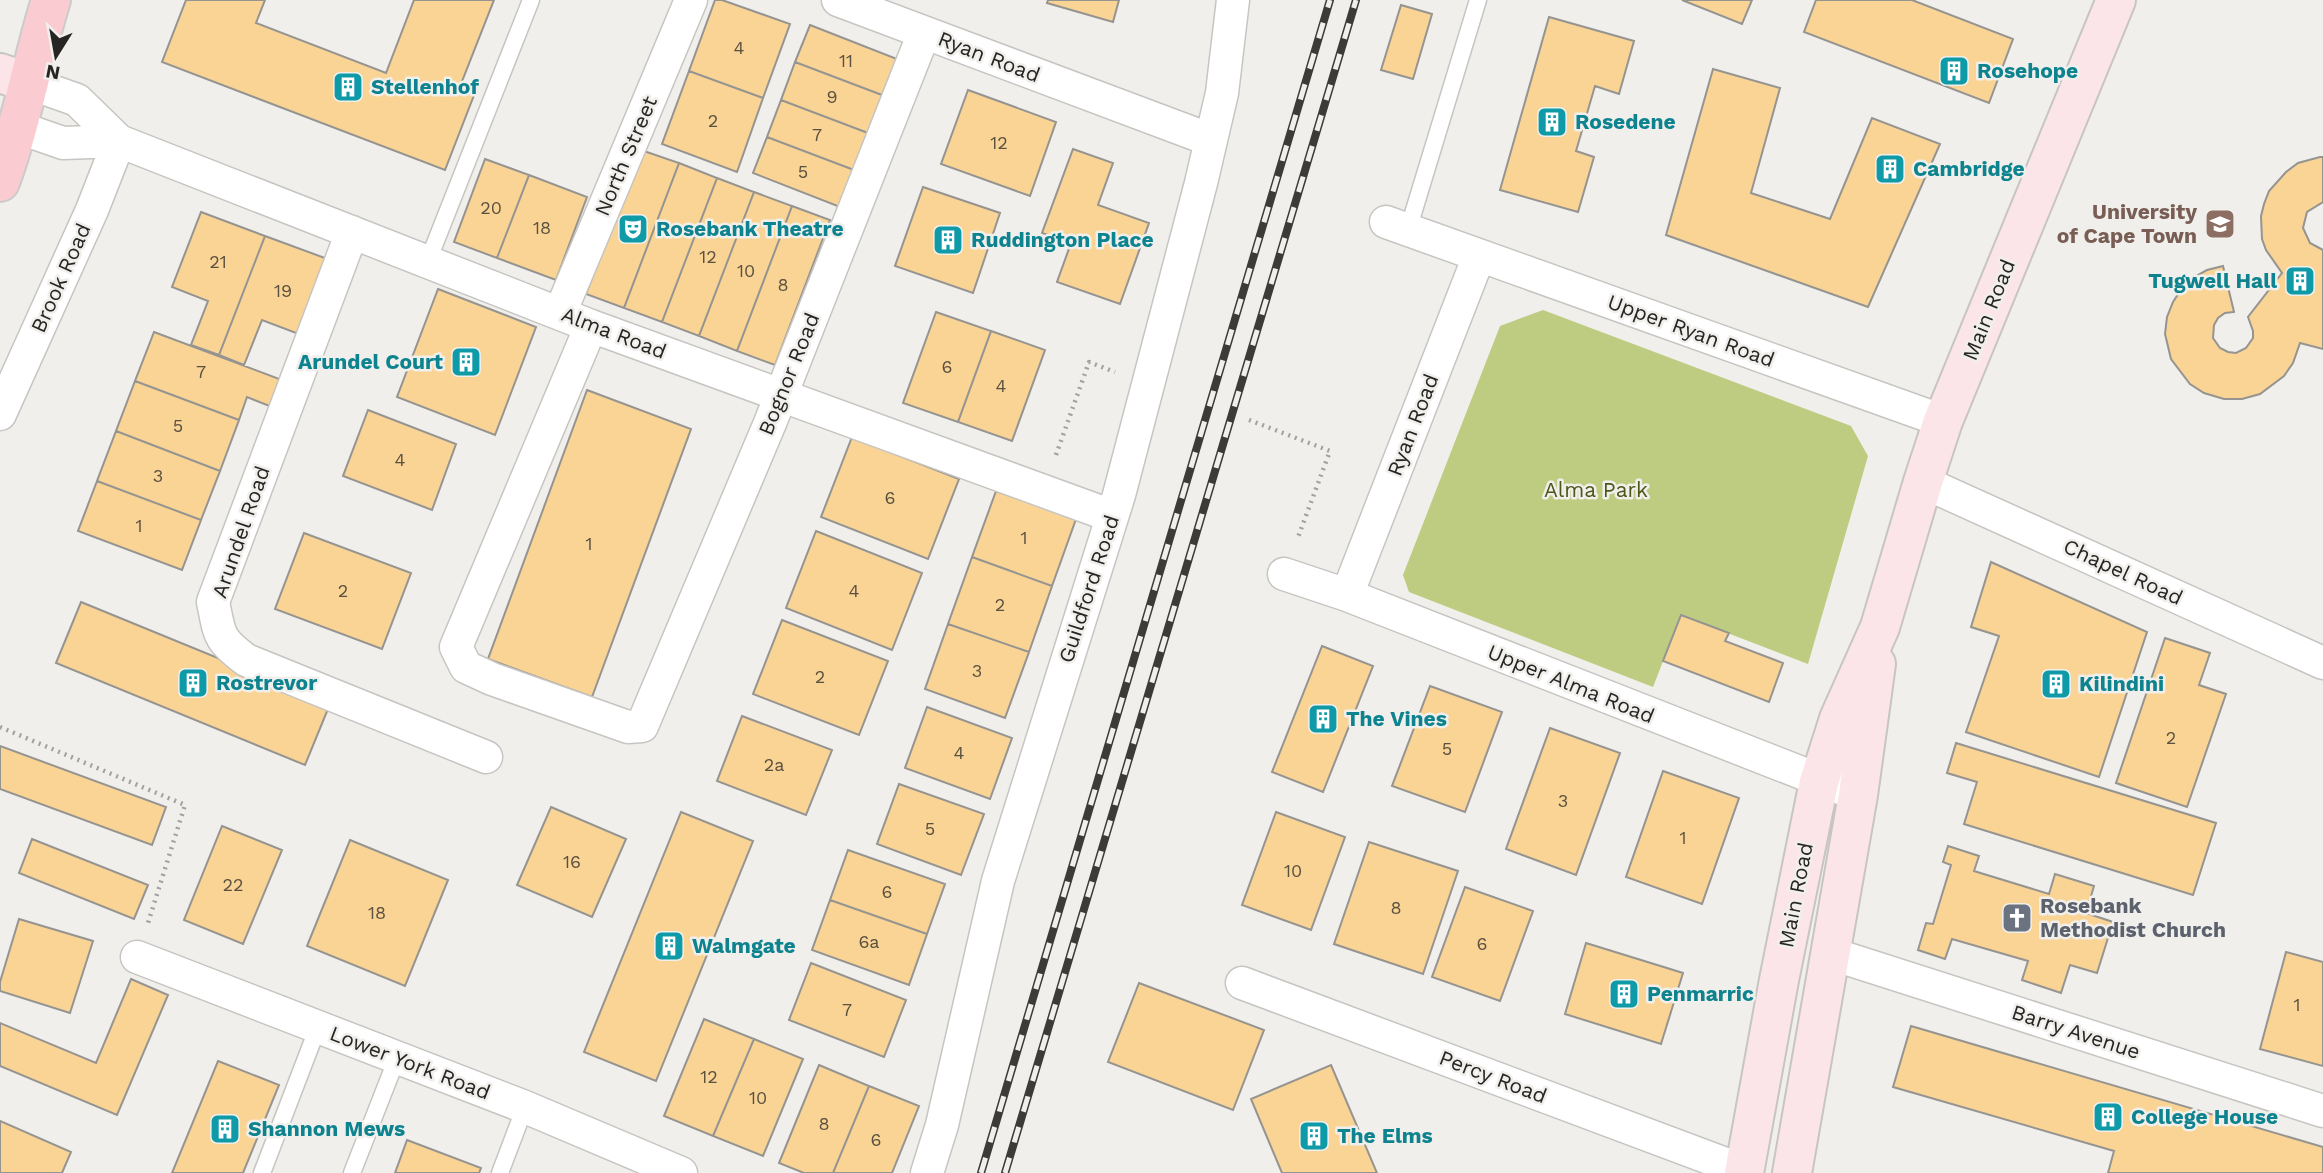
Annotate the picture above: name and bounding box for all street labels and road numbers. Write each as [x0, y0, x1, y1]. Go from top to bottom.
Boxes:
street label: Ryan Road [935, 26, 1044, 87]
street label: North Street [589, 92, 662, 220]
street label: Brook Road [25, 219, 96, 336]
street label: Main Road [1957, 256, 2020, 364]
street label: Upper Ryan Road [1604, 289, 1778, 372]
street label: Alma Road [558, 301, 670, 364]
street label: Bognor Road [753, 309, 824, 439]
street label: Ryan Road [1382, 370, 1443, 479]
street label: Arundel Road [206, 463, 275, 601]
street label: Guildford Road [1053, 512, 1124, 666]
street label: Chapel Road [2060, 533, 2187, 610]
street label: Upper Alma Road [1484, 639, 1658, 728]
street label: Main Road [1773, 840, 1818, 950]
street label: Barry Avenue [2009, 999, 2144, 1064]
street label: Lower York Road [326, 1020, 494, 1105]
street label: Percy Road [1436, 1045, 1550, 1108]

